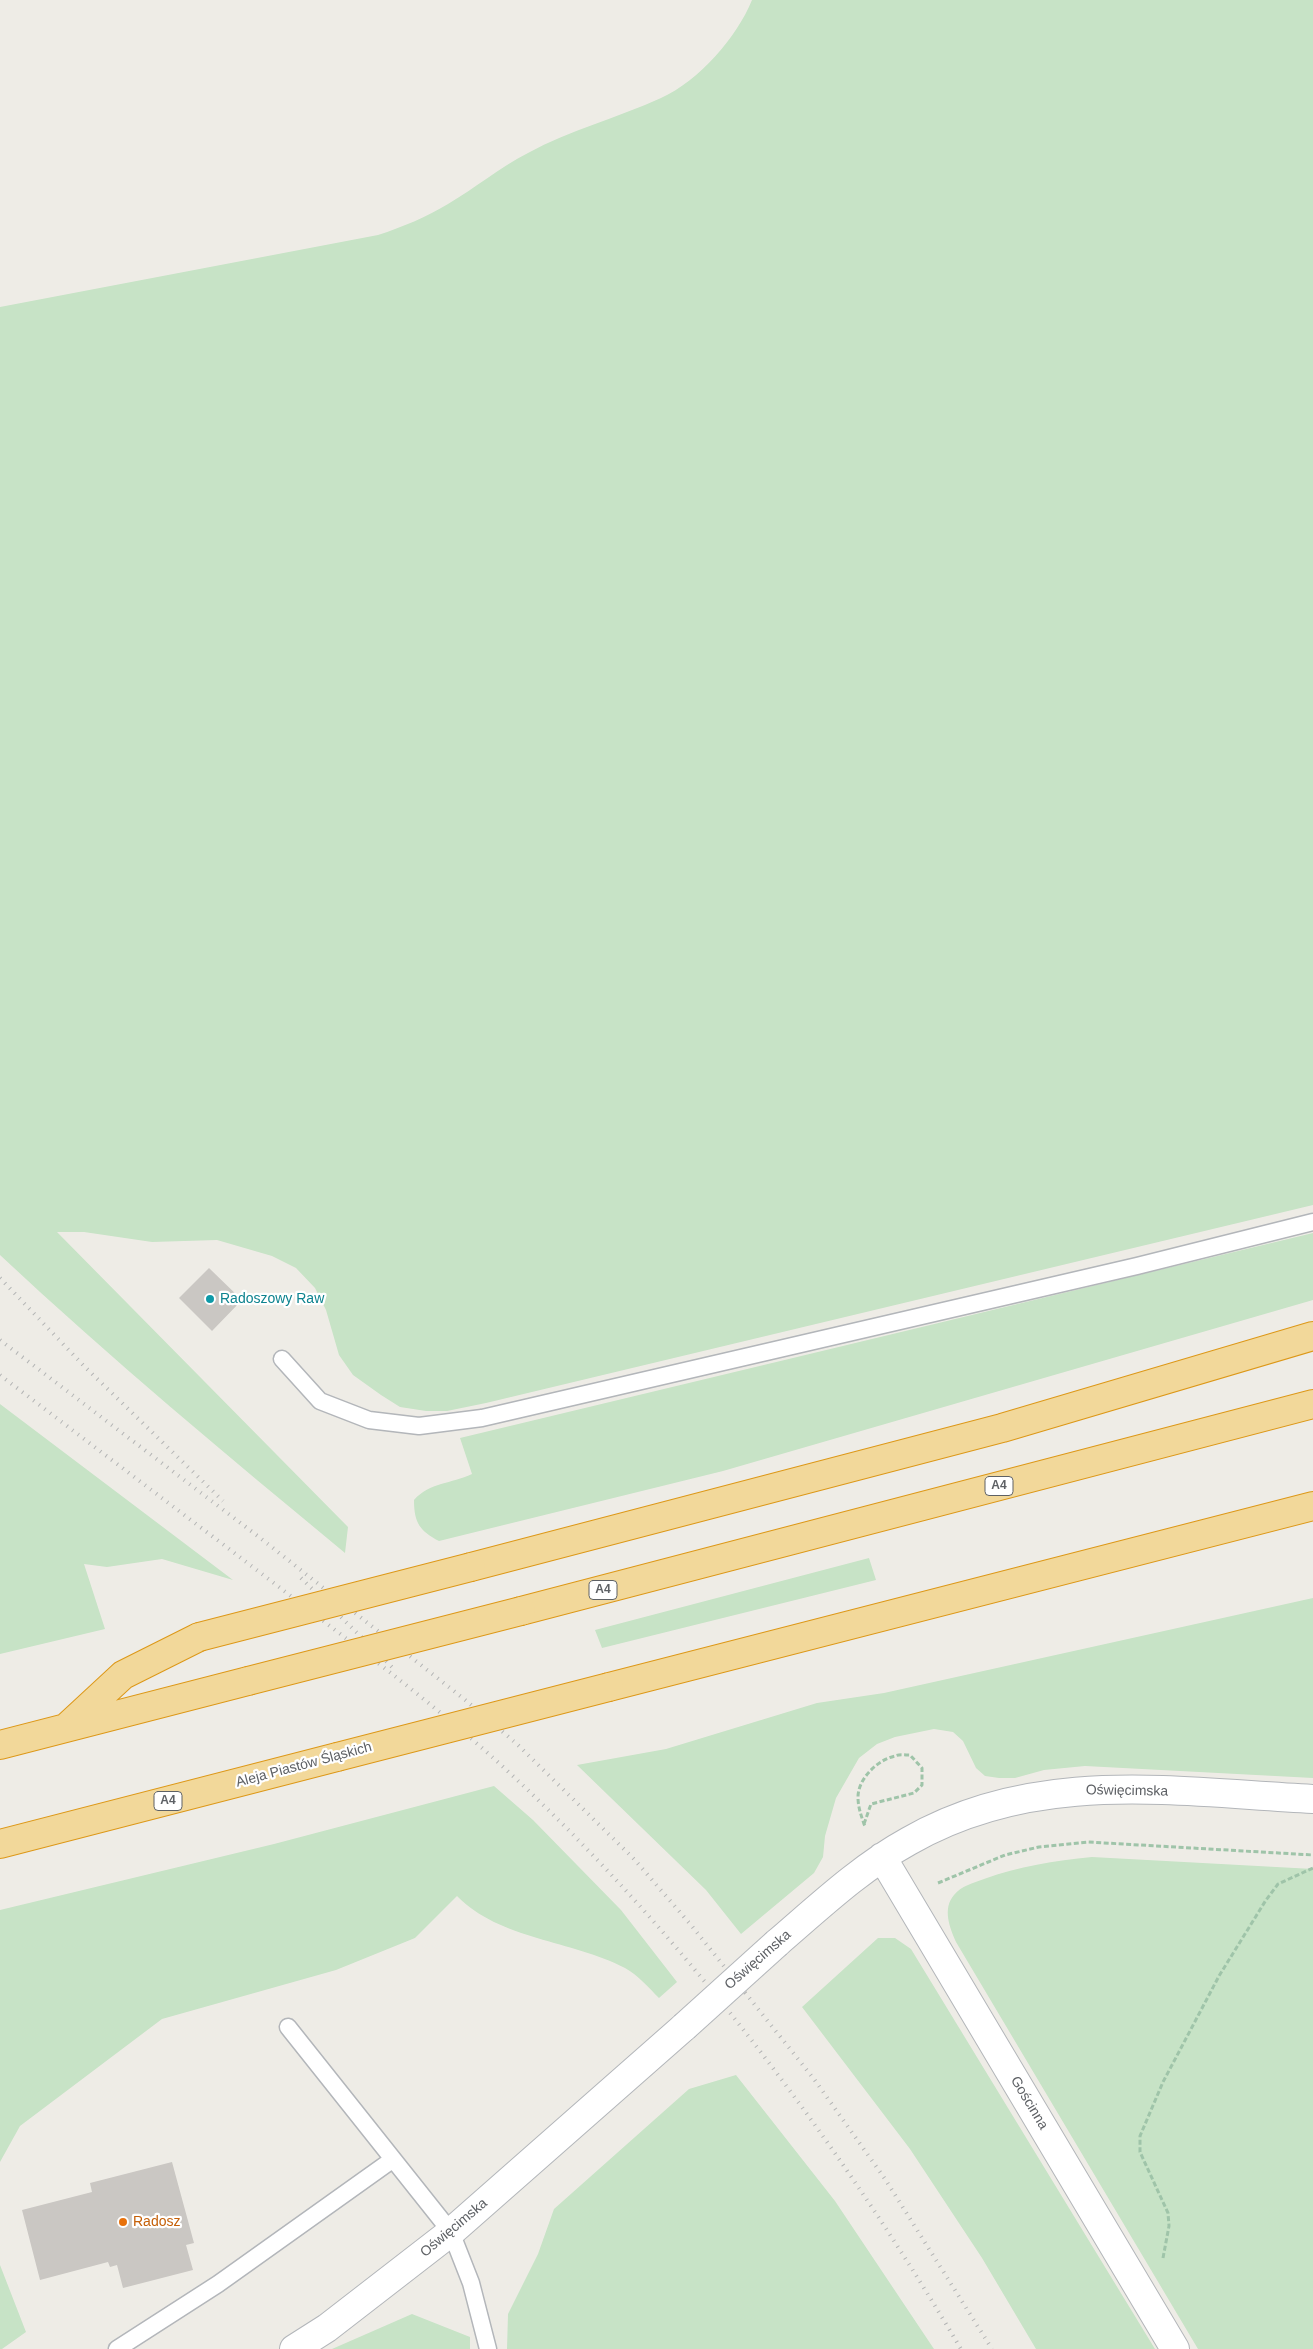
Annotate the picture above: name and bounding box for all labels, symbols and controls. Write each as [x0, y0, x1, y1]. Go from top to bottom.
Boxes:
place label: Radoszowy Raw [220, 1291, 324, 1307]
marker: Radoszowy Raw [204, 1293, 216, 1305]
road number: A4 [985, 1476, 1013, 1495]
road number: A4 [589, 1580, 617, 1600]
street label: Aleja Piastów Śląskich [234, 1739, 374, 1791]
street label: Oświęcimska [1086, 1782, 1168, 1800]
road number: A4 [154, 1792, 182, 1810]
street label: Oświęcimska [721, 1927, 795, 1993]
street label: Gościnna [1007, 2073, 1051, 2133]
street label: Oświęcimska [417, 2195, 491, 2261]
place label: Radosz [133, 2214, 180, 2230]
marker: Radosz [117, 2216, 129, 2228]

